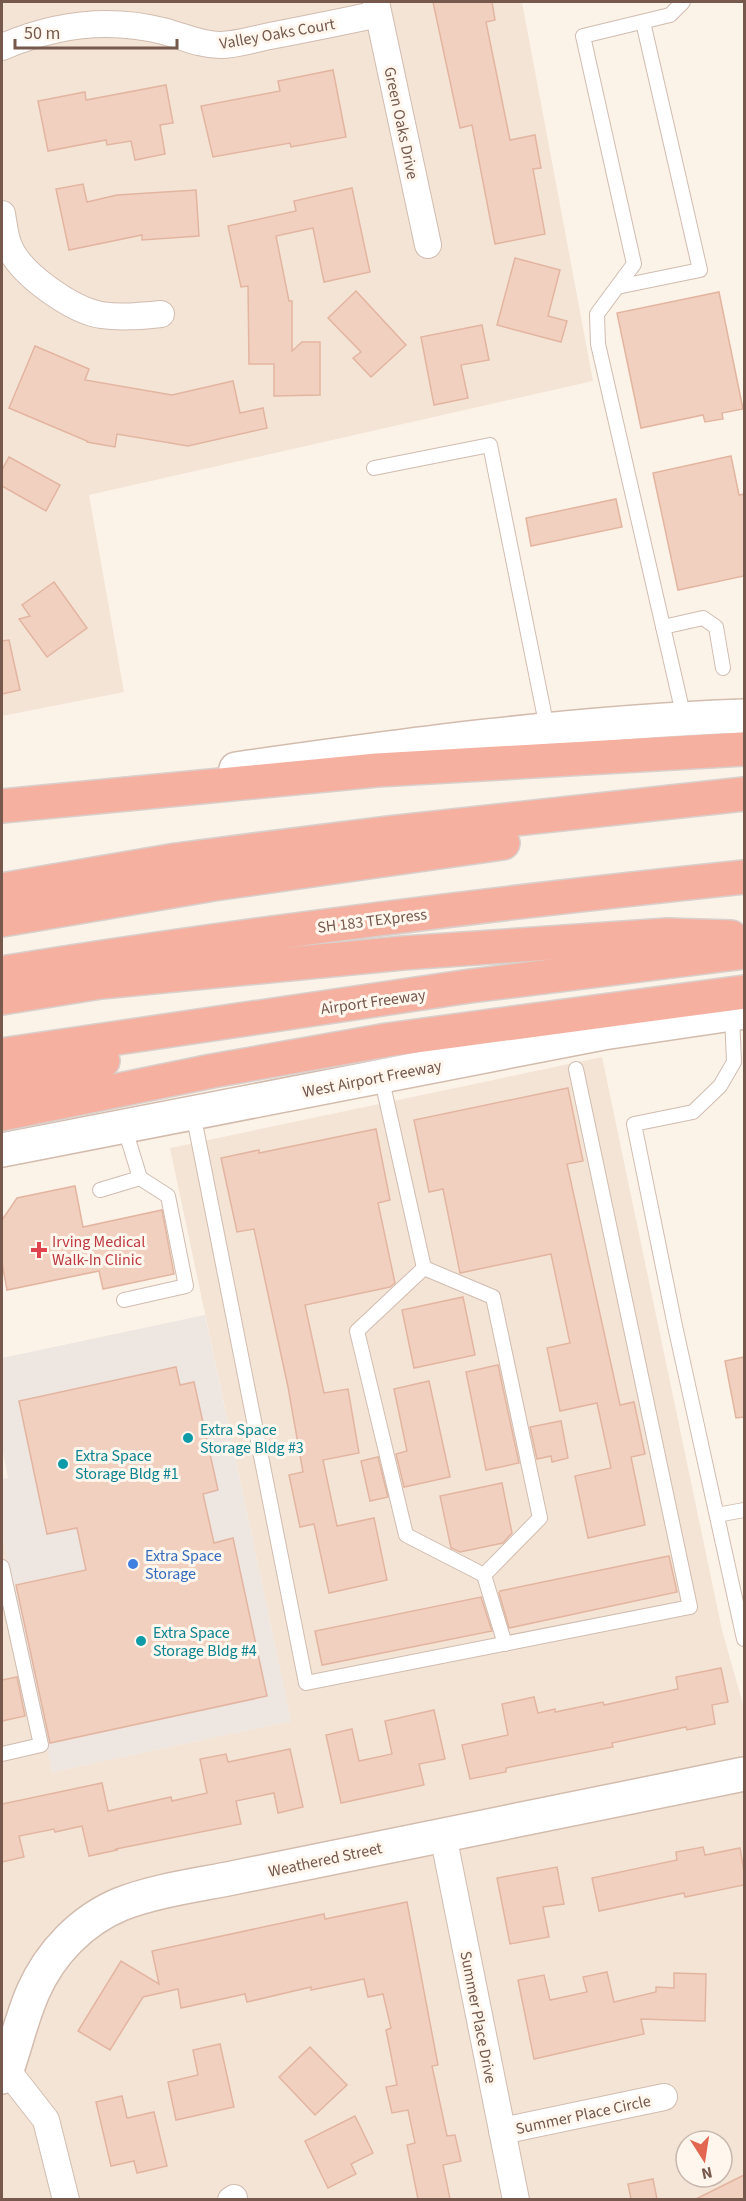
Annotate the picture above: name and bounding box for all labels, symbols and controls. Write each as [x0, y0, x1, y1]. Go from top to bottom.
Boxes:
scale bar [15, 12, 177, 50]
street label: Valley Oaks Court [218, 13, 337, 55]
text: 50 m [24, 21, 60, 46]
street label: Green Oaks Drive [378, 65, 424, 181]
street label: SH 183 TEXpress [316, 903, 428, 939]
street label: Airport Freeway [319, 984, 428, 1020]
street label: West Airport Freeway [301, 1055, 444, 1103]
place label: Irving Medical Walk-In Clinic [52, 1231, 145, 1271]
marker: Irving Medical Walk-In Clinic [30, 1241, 48, 1259]
place label: Extra Space Storage Bldg #3 [200, 1419, 304, 1459]
marker: Extra Space Storage Bldg #3 [181, 1431, 195, 1445]
place label: Extra Space Storage Bldg #1 [75, 1445, 179, 1485]
marker: Extra Space Storage Bldg #1 [56, 1457, 70, 1471]
place label: Extra Space Storage [145, 1545, 222, 1585]
marker: Extra Space Storage [126, 1557, 140, 1571]
place label: Extra Space Storage Bldg #4 [153, 1622, 257, 1662]
marker: Extra Space Storage Bldg #4 [134, 1634, 148, 1648]
street label: Weathered Street [266, 1837, 385, 1883]
street label: Summer Place Drive [454, 1949, 502, 2085]
street label: Summer Place Circle [514, 2090, 653, 2140]
north arrow [674, 2129, 734, 2189]
text: N [699, 2161, 714, 2185]

